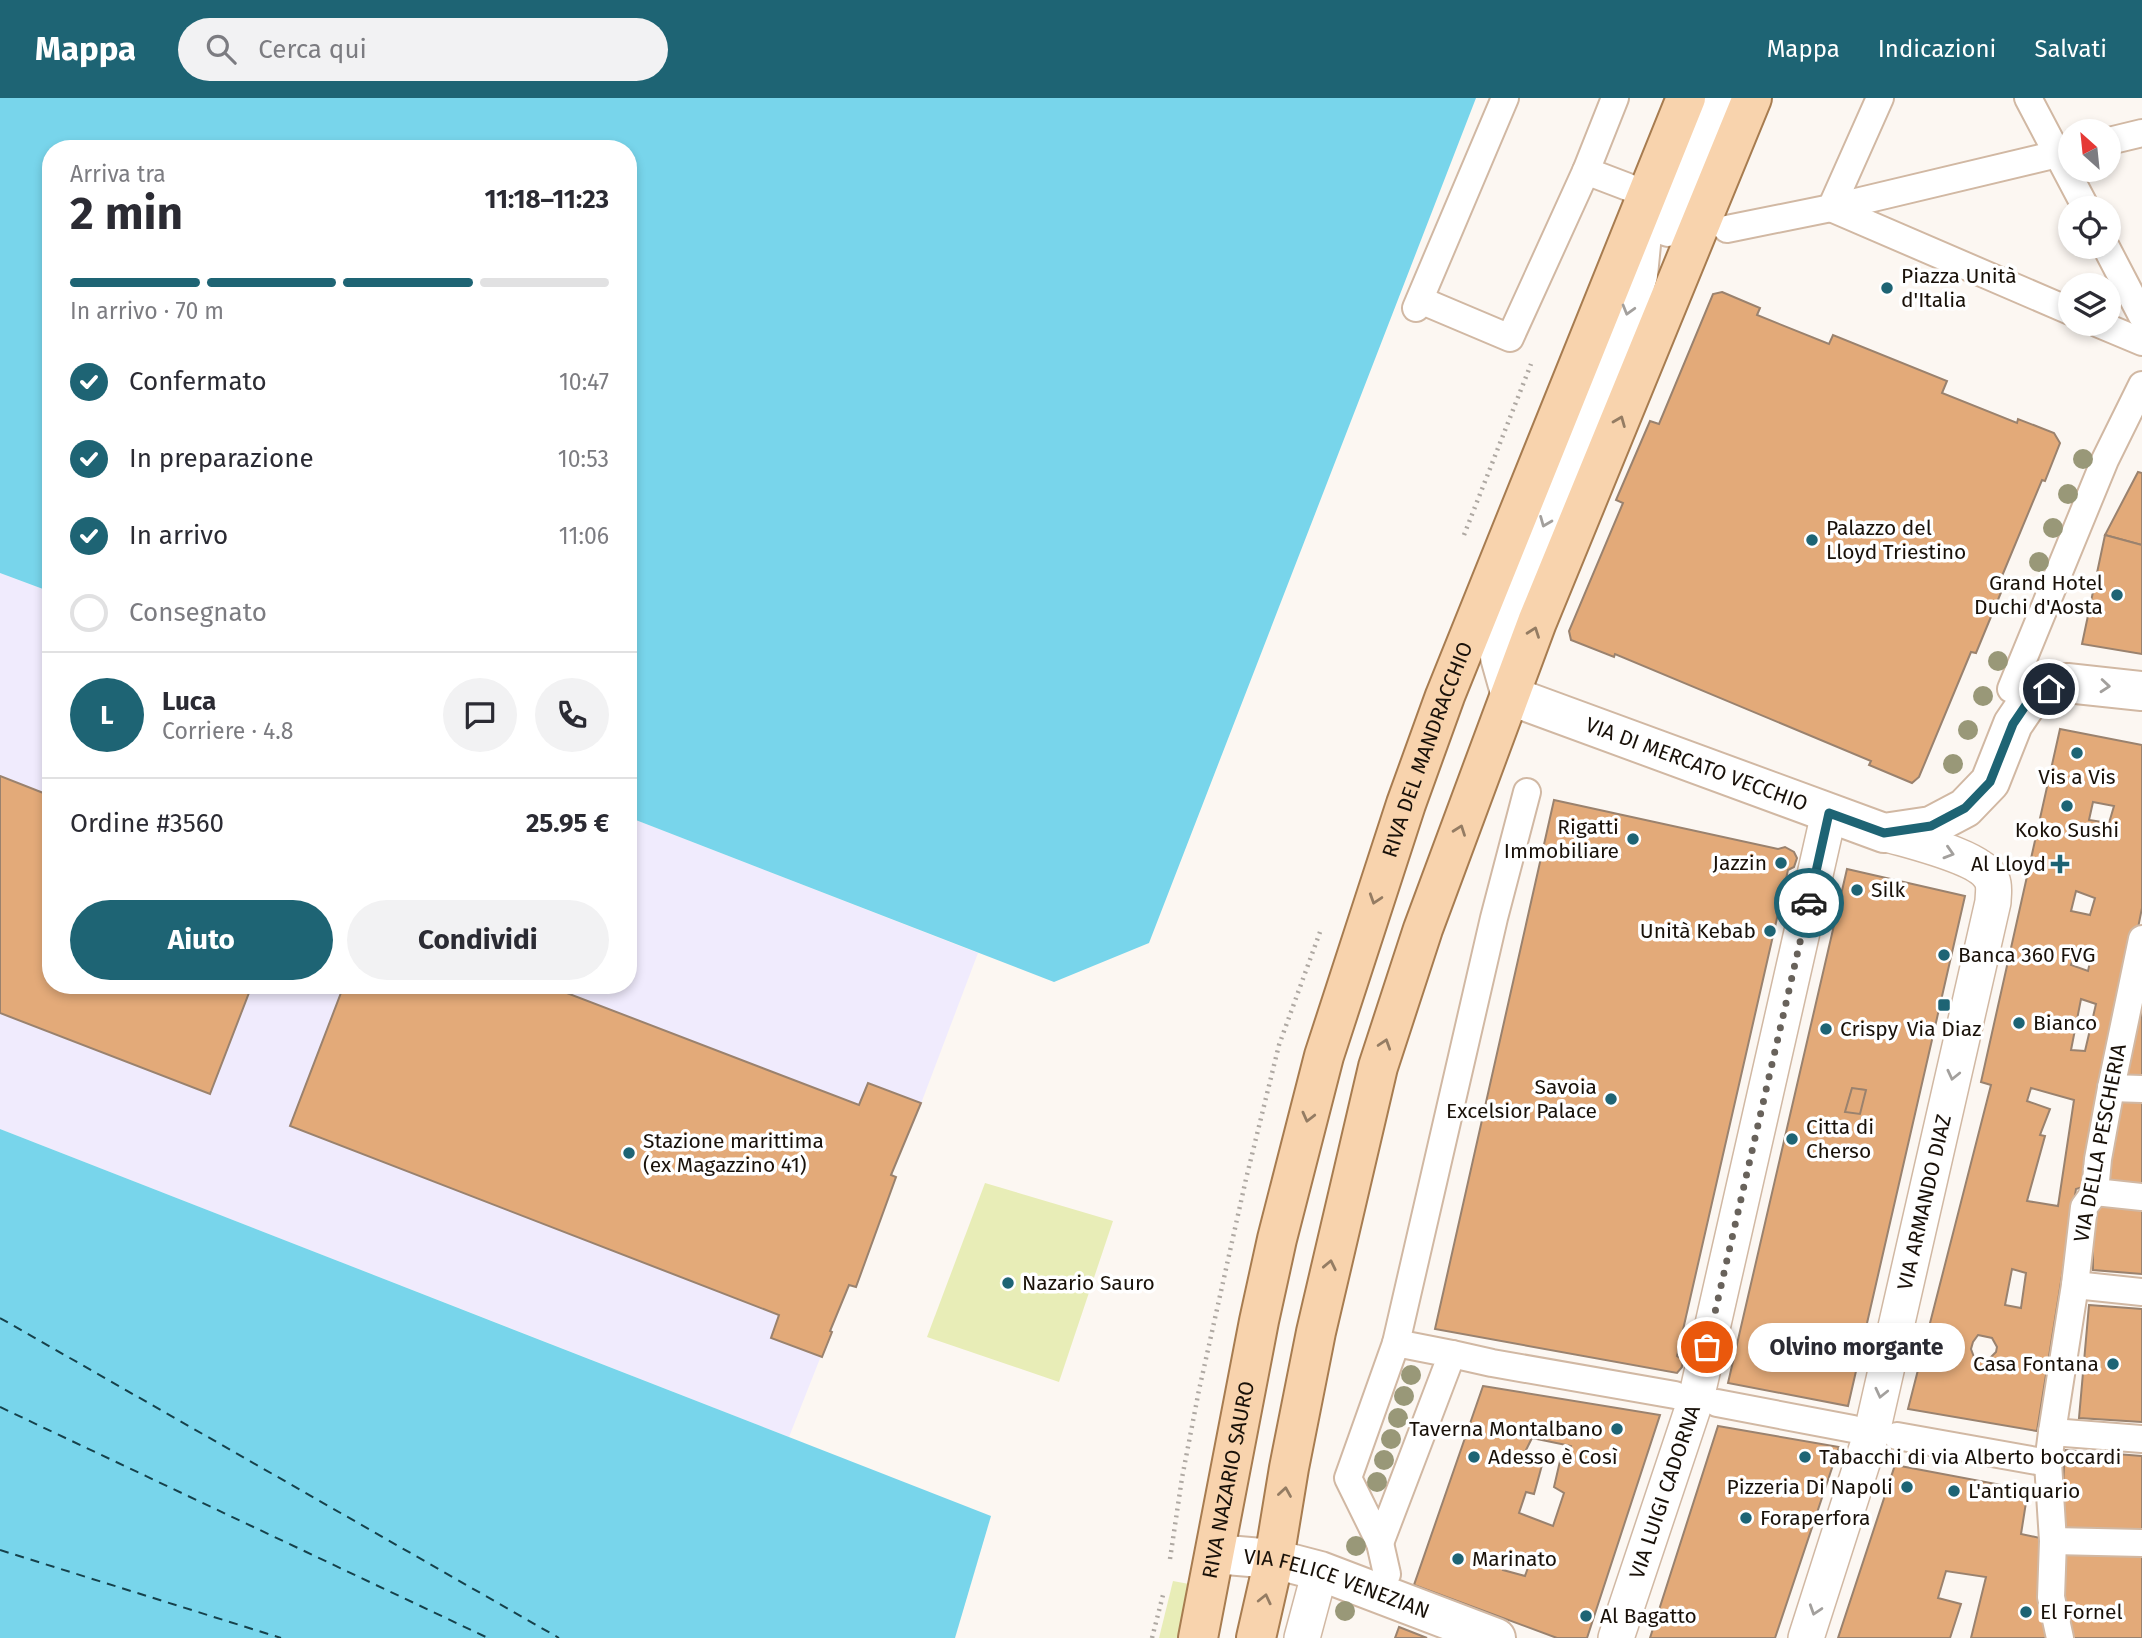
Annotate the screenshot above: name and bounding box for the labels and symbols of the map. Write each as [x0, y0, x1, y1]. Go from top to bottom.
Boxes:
north arrow [2058, 119, 2121, 182]
place label: Piazza Unità d'Italia [1901, 263, 2017, 313]
marker: Piazza Unità d'Italia [1879, 280, 1895, 296]
one-way arrow [1622, 304, 1636, 316]
one-way arrow [1611, 416, 1625, 428]
one-way arrow [1540, 515, 1554, 527]
place label: Palazzo del Lloyd Triestino [1826, 515, 1966, 565]
marker: Palazzo del Lloyd Triestino [1804, 532, 1820, 548]
place label: Grand Hotel Duchi d'Aosta [1974, 570, 2103, 620]
marker: Grand Hotel Duchi d'Aosta [2109, 587, 2125, 603]
one-way arrow [1526, 626, 1540, 638]
street label: RIVA DEL MANDRACCHIO [1376, 638, 1478, 861]
pin [2019, 659, 2079, 719]
one-way arrow [2099, 679, 2110, 694]
street label: VIA DI MERCATO VECCHIO [1582, 712, 1811, 817]
marker: Vis a Vis [2069, 745, 2085, 761]
place label: Vis a Vis [2038, 764, 2116, 790]
marker: Koko Sushi [2059, 798, 2075, 814]
place label: Rigatti Immobiliare [1504, 814, 1619, 864]
place label: Koko Sushi [2015, 817, 2119, 843]
one-way arrow [1452, 824, 1466, 836]
marker: Rigatti Immobiliare [1625, 831, 1641, 847]
one-way arrow [1943, 845, 1955, 860]
place label: Jazzin [1713, 850, 1767, 876]
place label: Al Lloyd [1971, 851, 2046, 877]
marker: Jazzin [1773, 855, 1789, 871]
marker: Al Lloyd [2052, 856, 2068, 872]
courier [1774, 868, 1844, 938]
place label: Silk [1871, 877, 1906, 903]
marker: Silk [1849, 882, 1865, 898]
one-way arrow [1369, 893, 1383, 905]
place label: Unità Kebab [1640, 918, 1756, 944]
marker: Unità Kebab [1762, 923, 1778, 939]
place label: Banca 360 FVG [1958, 942, 2095, 968]
marker: Banca 360 FVG [1936, 947, 1952, 963]
marker: Via Diaz [1936, 997, 1952, 1013]
place label: Bianco [2033, 1010, 2097, 1036]
marker: Bianco [2011, 1015, 2027, 1031]
place label: Crispy [1840, 1016, 1899, 1042]
place label: Via Diaz [1907, 1016, 1981, 1042]
marker: Crispy [1818, 1021, 1834, 1037]
one-way arrow [1377, 1039, 1392, 1051]
street label: VIA DELLA PESCHERIA [2068, 1042, 2132, 1244]
one-way arrow [1947, 1069, 1962, 1081]
place label: Savoia Excelsior Palace [1446, 1074, 1597, 1124]
marker: Savoia Excelsior Palace [1603, 1091, 1619, 1107]
one-way arrow [1302, 1110, 1316, 1122]
street label: VIA ARMANDO DIAZ [1892, 1112, 1957, 1293]
place label: Citta di Cherso [1806, 1114, 1874, 1164]
place label: Stazione marittima (ex Magazzino 41) [643, 1128, 824, 1178]
marker: Citta di Cherso [1784, 1131, 1800, 1147]
marker: Stazione marittima (ex Magazzino 41) [621, 1145, 637, 1161]
one-way arrow [1322, 1259, 1337, 1271]
place label: Nazario Sauro [1022, 1270, 1155, 1296]
marker: Nazario Sauro [1000, 1275, 1016, 1291]
pin [1677, 1317, 1737, 1377]
callout: Olvino morgante [1749, 1322, 1966, 1372]
place label: Casa Fontana [1973, 1351, 2099, 1377]
marker: Casa Fontana [2105, 1356, 2121, 1372]
street label: RIVA NAZARIO SAURO [1197, 1379, 1260, 1581]
one-way arrow [1875, 1387, 1889, 1399]
street label: VIA LUIGI CADORNA [1624, 1402, 1706, 1582]
place label: Taverna Montalbano [1409, 1416, 1603, 1442]
marker: Taverna Montalbano [1609, 1421, 1625, 1437]
place label: Adesso è Così [1488, 1444, 1618, 1470]
place label: Tabacchi di via Alberto boccardi [1819, 1444, 2122, 1470]
marker: Adesso è Così [1466, 1449, 1482, 1465]
marker: Tabacchi di via Alberto boccardi [1797, 1449, 1813, 1465]
place label: Pizzeria Di Napoli [1727, 1474, 1893, 1500]
place label: L'antiquario [1968, 1478, 2080, 1504]
marker: Pizzeria Di Napoli [1899, 1479, 1915, 1495]
marker: L'antiquario [1946, 1483, 1962, 1499]
one-way arrow [1278, 1486, 1293, 1498]
place label: Foraperfora [1760, 1505, 1871, 1531]
marker: Foraperfora [1738, 1510, 1754, 1526]
street label: VIA FELICE VENEZIAN [1243, 1543, 1433, 1625]
place label: Marinato [1472, 1546, 1557, 1572]
marker: Marinato [1450, 1551, 1466, 1567]
one-way arrow [1257, 1593, 1272, 1605]
place label: El Fornel [2040, 1599, 2123, 1625]
place label: Al Bagatto [1600, 1603, 1697, 1629]
one-way arrow [1809, 1604, 1823, 1616]
marker: El Fornel [2018, 1604, 2034, 1620]
marker: Al Bagatto [1578, 1608, 1594, 1624]

